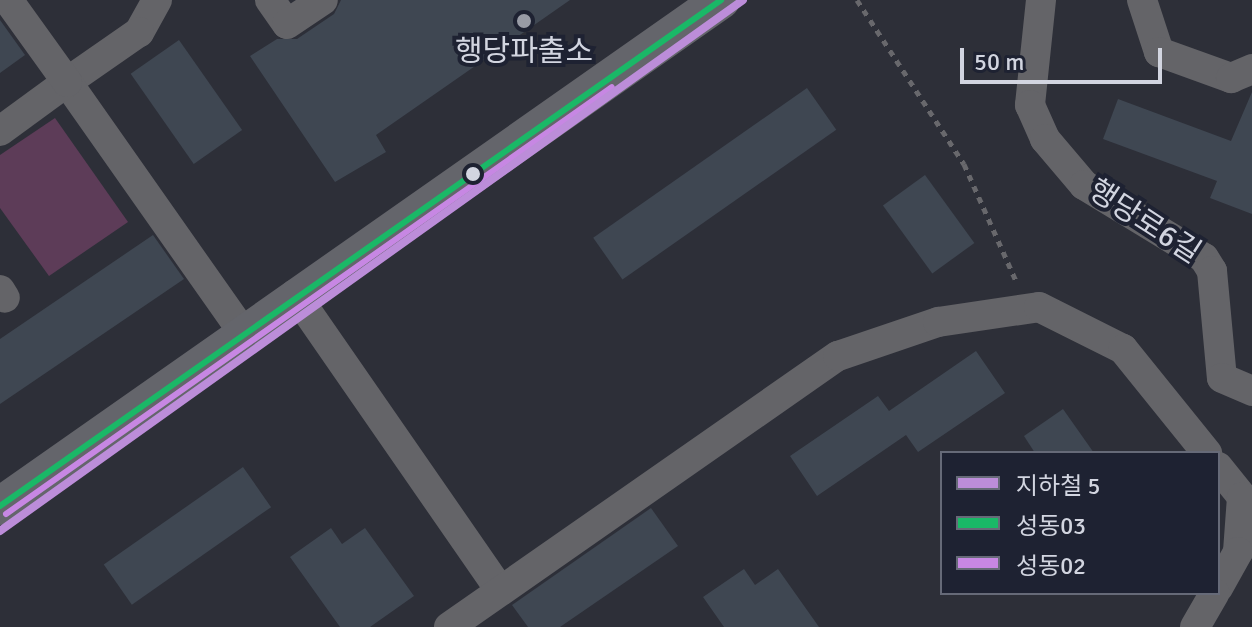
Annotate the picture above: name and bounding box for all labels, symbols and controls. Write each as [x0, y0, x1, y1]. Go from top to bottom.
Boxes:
marker: 행당파출소 [515, 12, 533, 30]
scale bar [964, 32, 1166, 82]
place label: 행당파출소 [455, 34, 593, 70]
text: 50 m [974, 47, 1024, 77]
unlabelled marker [465, 166, 481, 182]
street label: 행당로6길 [1081, 172, 1207, 272]
legend [940, 451, 1220, 595]
text: 지하철 5 [1016, 471, 1100, 501]
text: 성동03 [1016, 511, 1086, 541]
text: 성동02 [1016, 551, 1086, 581]

